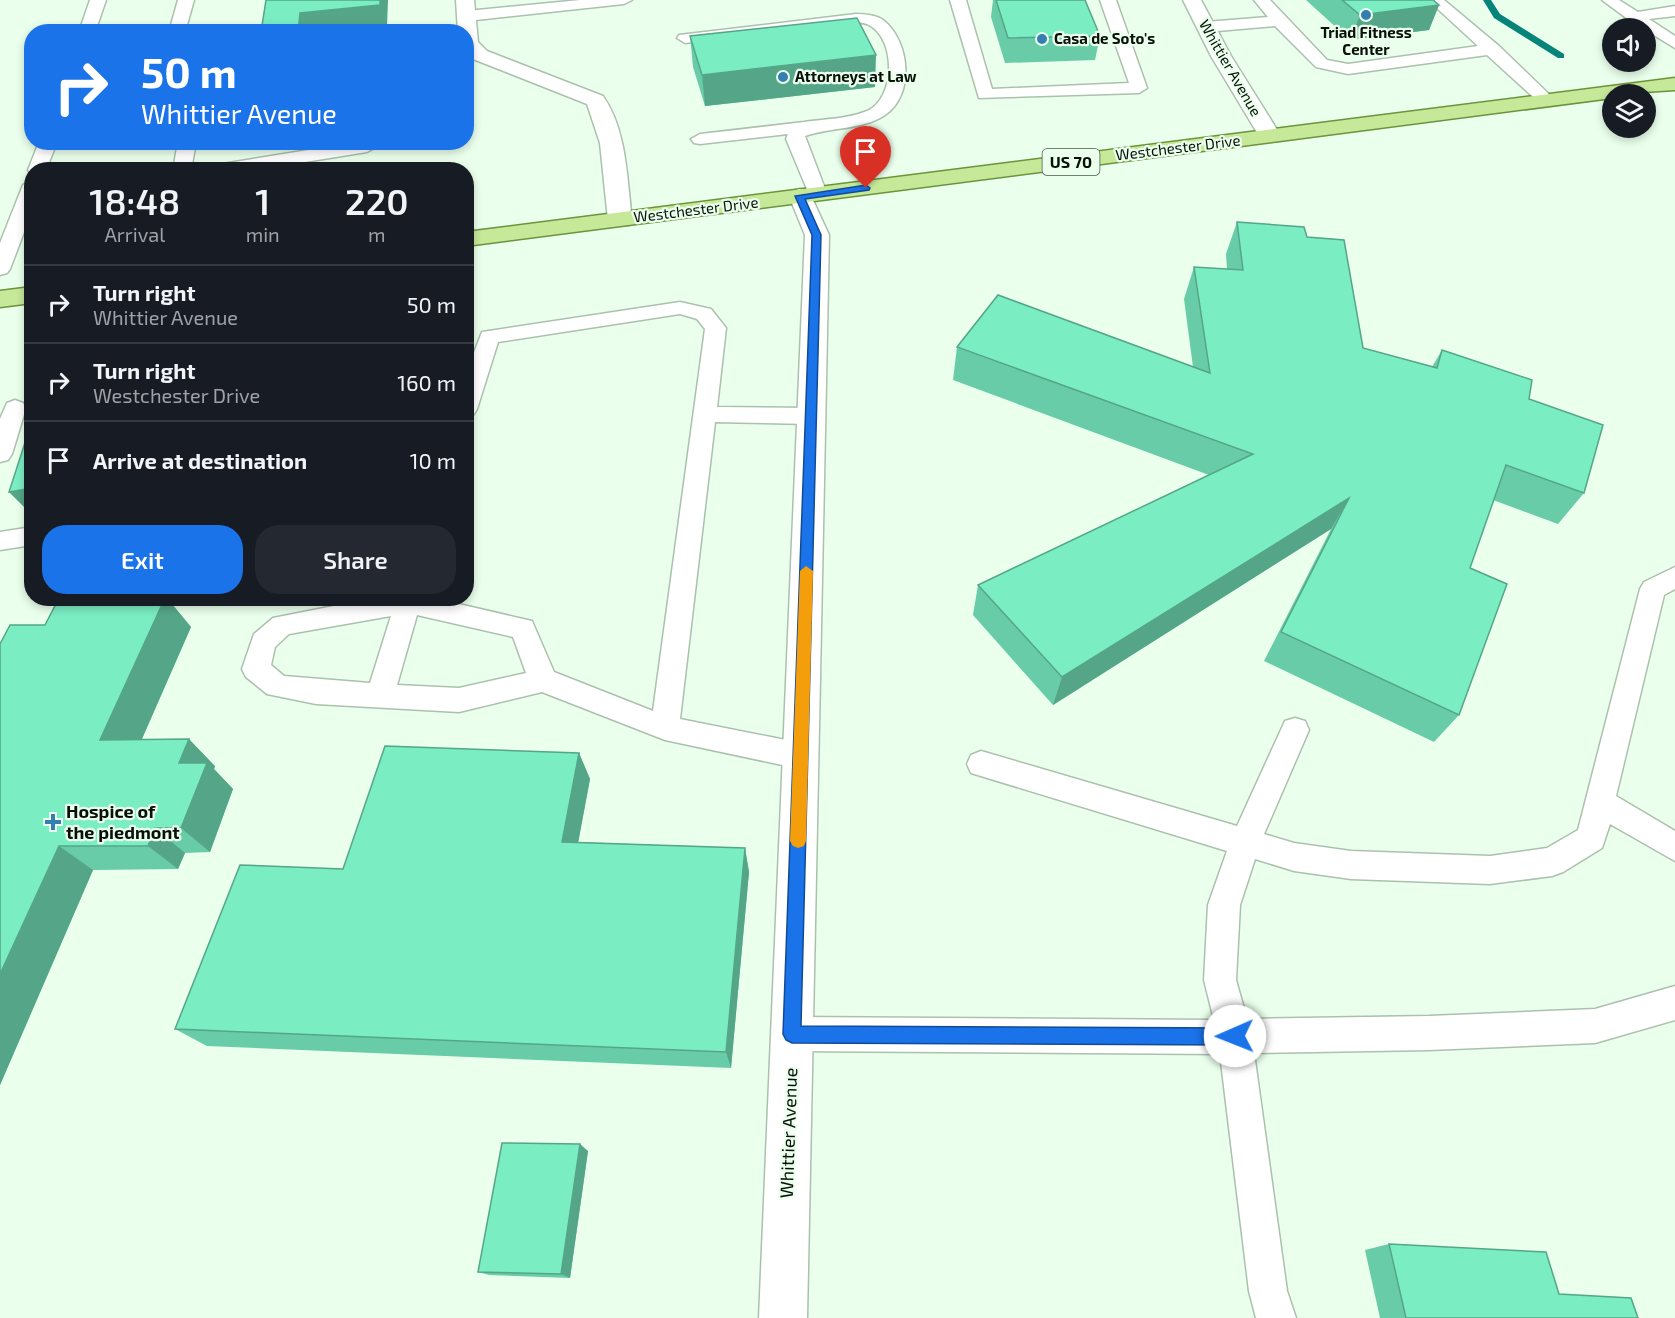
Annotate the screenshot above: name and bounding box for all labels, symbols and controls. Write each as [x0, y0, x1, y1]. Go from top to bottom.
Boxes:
marker: Triad Fitness Center [1359, 8, 1373, 22]
street label: Whittier Avenue [1196, 16, 1266, 119]
map controls [1602, 18, 1656, 138]
button: sound [1602, 18, 1656, 72]
place label: Triad Fitness Center [1320, 23, 1412, 58]
place label: Casa de Soto's [1054, 29, 1155, 47]
marker: Casa de Soto's [1035, 32, 1049, 46]
text: 50 m [141, 46, 237, 96]
icon: right [42, 48, 120, 126]
place label: Attorneys at Law [795, 67, 917, 86]
marker: Attorneys at Law [776, 70, 790, 84]
button: layers [1602, 84, 1656, 138]
text: Whittier Avenue [141, 97, 337, 129]
pin [840, 126, 891, 188]
street label: Westchester Drive [1114, 130, 1241, 164]
icon: arrive [849, 135, 882, 168]
road number: US 70 [1042, 149, 1100, 175]
text: 18:48 [89, 179, 180, 222]
text: 1 [255, 179, 270, 222]
text: 220 [345, 179, 409, 222]
street label: Westchester Drive [632, 192, 759, 226]
text: Arrival [104, 222, 165, 246]
text: min [246, 222, 280, 246]
text: m [368, 222, 386, 246]
text: Turn right [93, 279, 195, 305]
icon: right [42, 288, 75, 321]
text: 50 m [407, 291, 456, 317]
text: Whittier Avenue [93, 305, 238, 329]
text: Turn right [93, 357, 195, 383]
icon: right [42, 366, 75, 399]
text: 160 m [397, 369, 456, 395]
text: Westchester Drive [93, 383, 260, 407]
icon: arrive [42, 444, 75, 477]
text: Arrive at destination [93, 447, 307, 473]
text: 10 m [410, 447, 456, 473]
button: Exit [42, 525, 243, 594]
button: Share [255, 525, 456, 594]
place label: Hospice of the piedmont [66, 800, 180, 843]
marker: Hospice of the piedmont [44, 813, 62, 831]
position arrow [1203, 1004, 1267, 1068]
street label: Whittier Avenue [775, 1067, 801, 1199]

